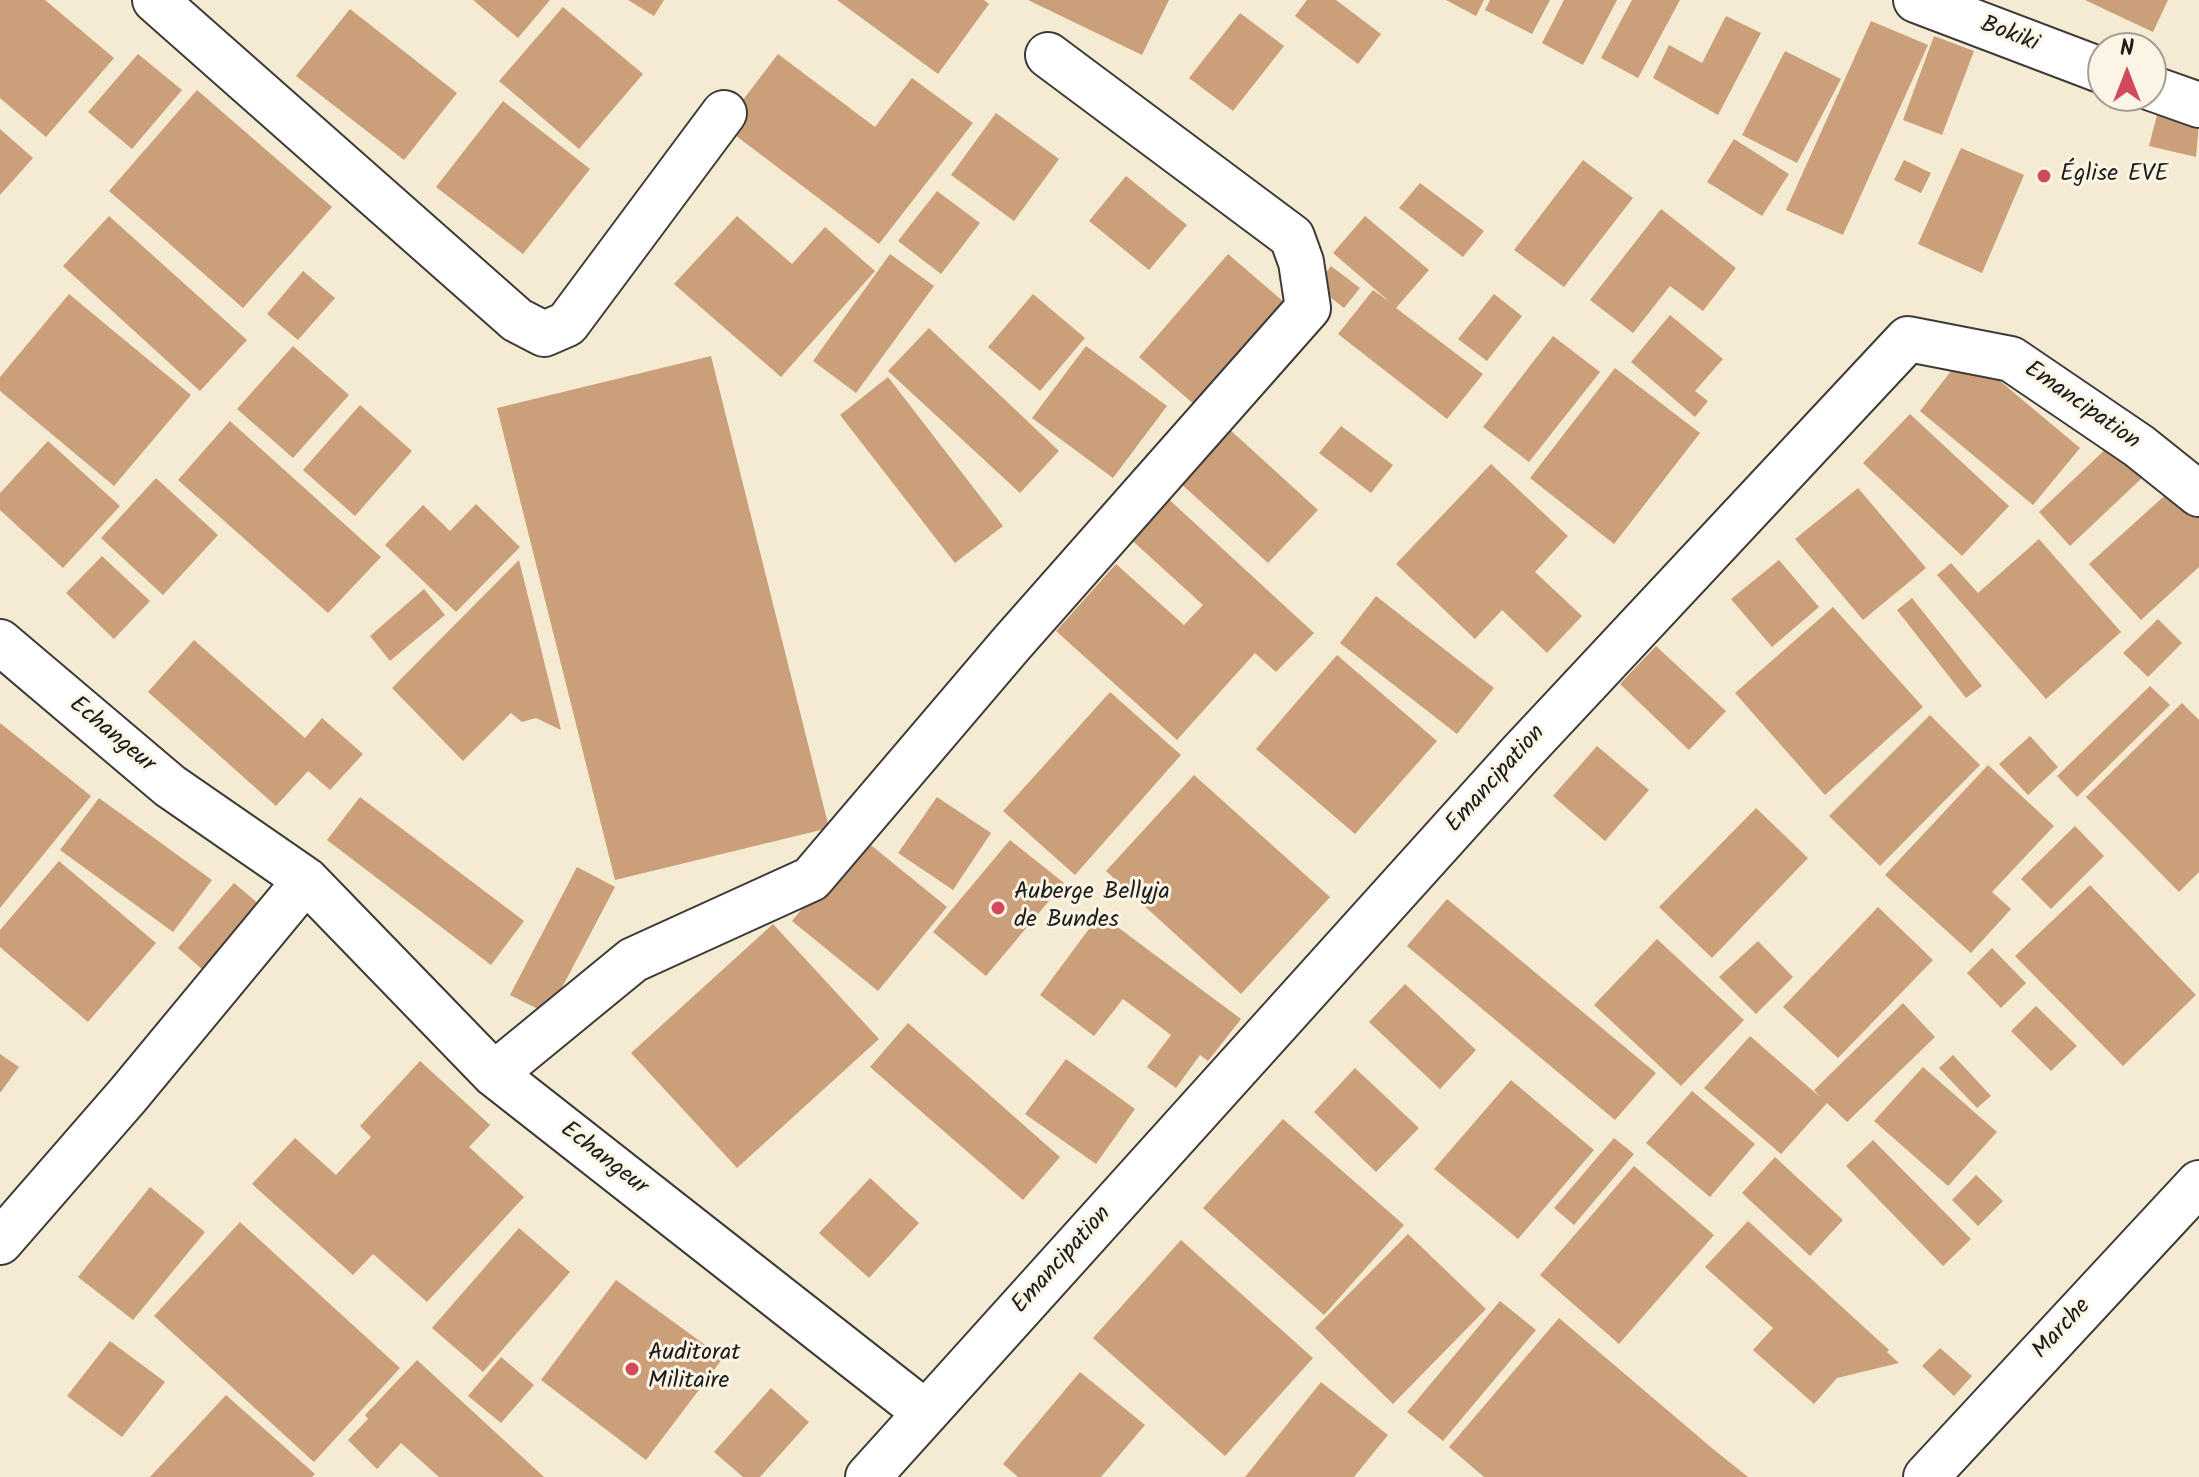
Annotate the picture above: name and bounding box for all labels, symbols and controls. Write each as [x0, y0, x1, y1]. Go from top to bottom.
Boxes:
street label: Bokiki [1976, 12, 2042, 60]
north arrow [2087, 32, 2167, 112]
text: N [2120, 32, 2134, 67]
place label: Église EVE [2060, 162, 2169, 190]
marker: Église EVE [2035, 167, 2053, 185]
street label: Emancipation [2017, 356, 2145, 458]
street label: Echangeur [62, 692, 160, 780]
street label: Emancipation [1441, 720, 1553, 840]
place label: Auberge Bellyja de Bundes [1014, 880, 1170, 936]
marker: Auberge Bellyja de Bundes [989, 899, 1007, 917]
street label: Echangeur [553, 1117, 653, 1203]
street label: Emancipation [1007, 1201, 1119, 1321]
street label: Marche [2028, 1294, 2098, 1366]
place label: Auditorat Militaire [648, 1341, 740, 1397]
marker: Auditorat Militaire [623, 1360, 641, 1378]

